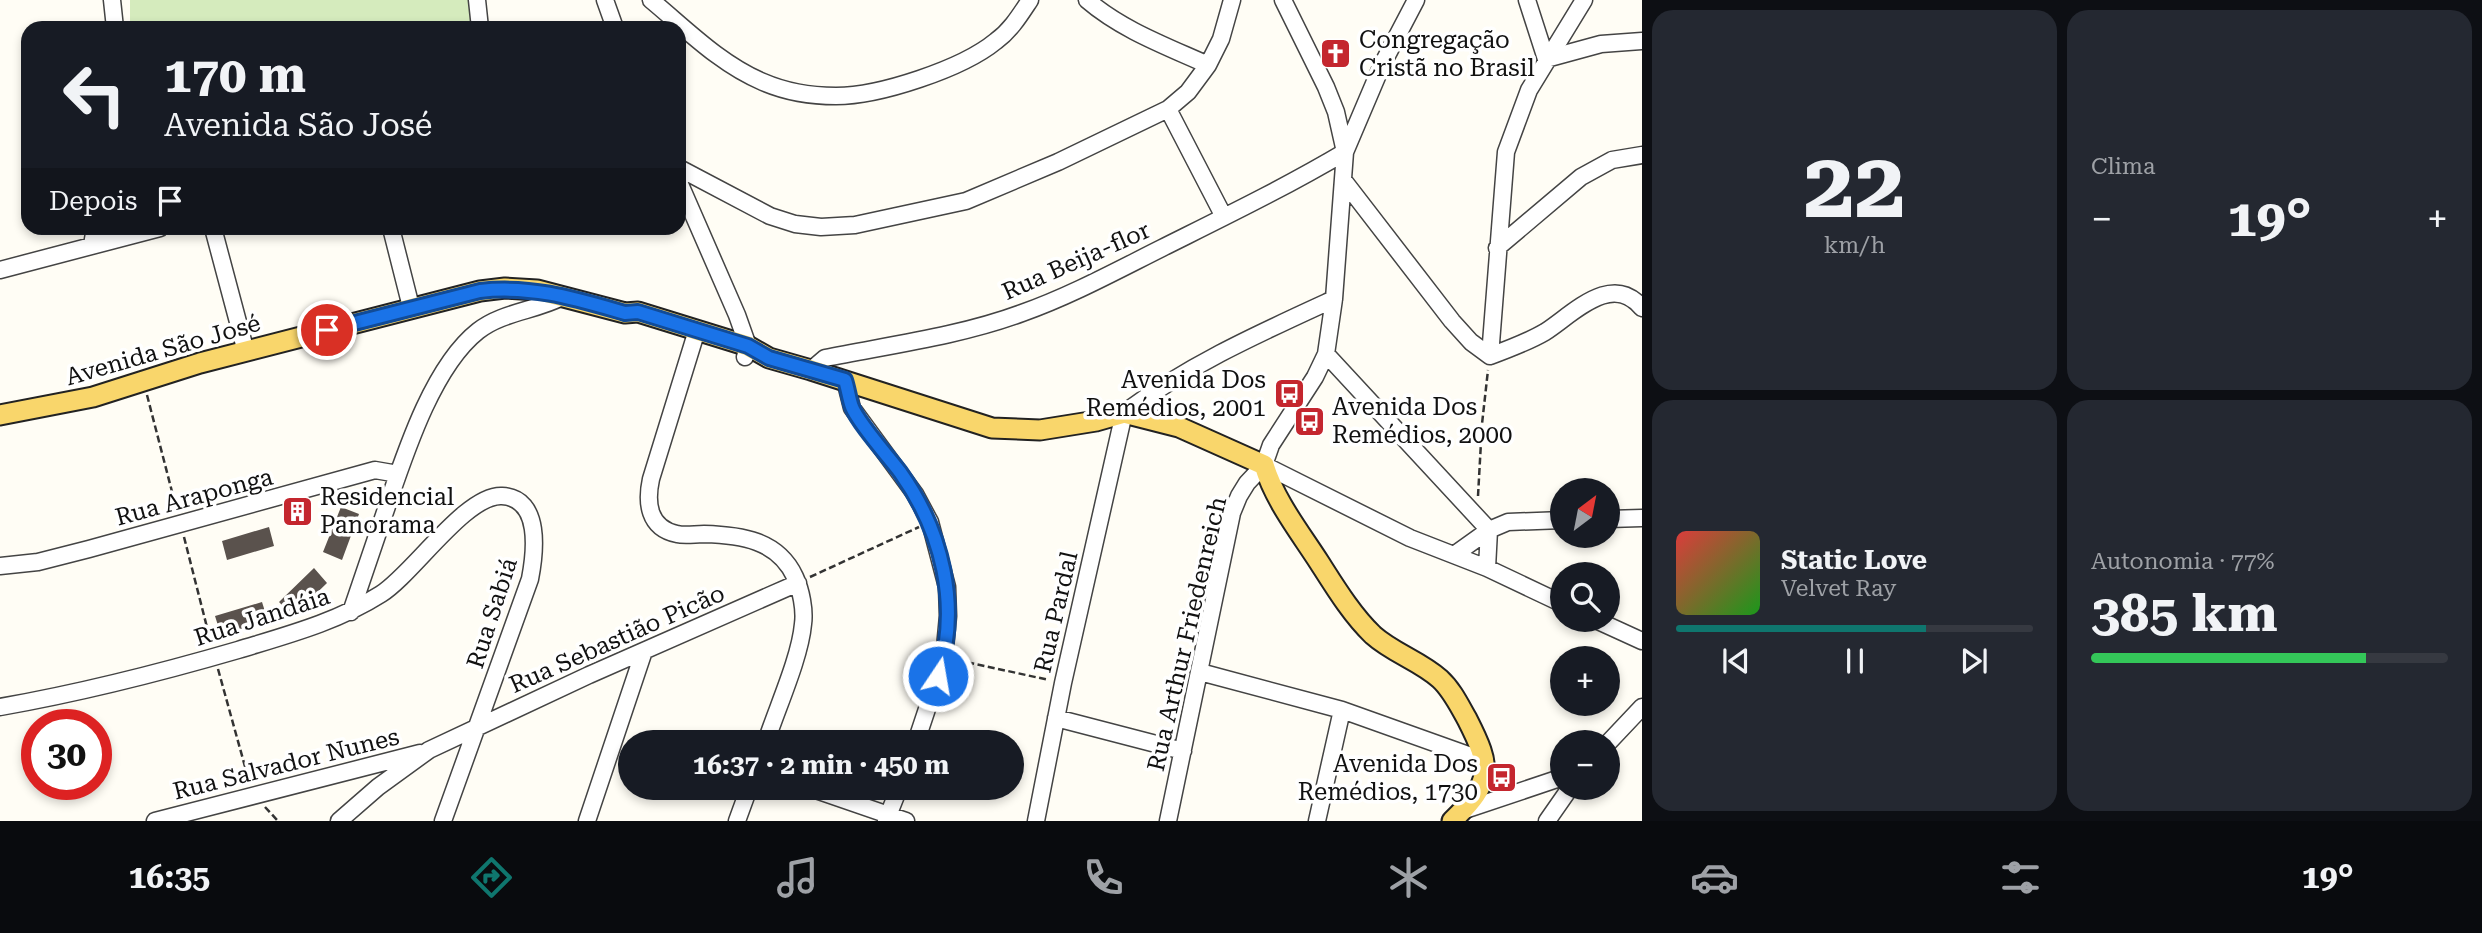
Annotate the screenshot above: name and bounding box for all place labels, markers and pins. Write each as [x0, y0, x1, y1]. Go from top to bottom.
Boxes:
place label: Congregação Cristã no Brasil [1359, 26, 1535, 82]
church icon: Congregação Cristã no Brasil [1319, 37, 1353, 71]
pin [297, 300, 357, 360]
place label: Avenida Dos Remédios, 2001 [1086, 366, 1266, 422]
bus stop icon: Avenida Dos Remédios, 2001 [1272, 377, 1306, 411]
place label: Avenida Dos Remédios, 2000 [1332, 393, 1512, 449]
bus stop icon: Avenida Dos Remédios, 2000 [1292, 404, 1326, 438]
place label: Residencial Panorama [320, 483, 454, 539]
building icon: Residencial Panorama [280, 494, 314, 528]
place label: Avenida Dos Remédios, 1730 [1298, 750, 1478, 806]
bus stop icon: Avenida Dos Remédios, 1730 [1484, 761, 1518, 795]

